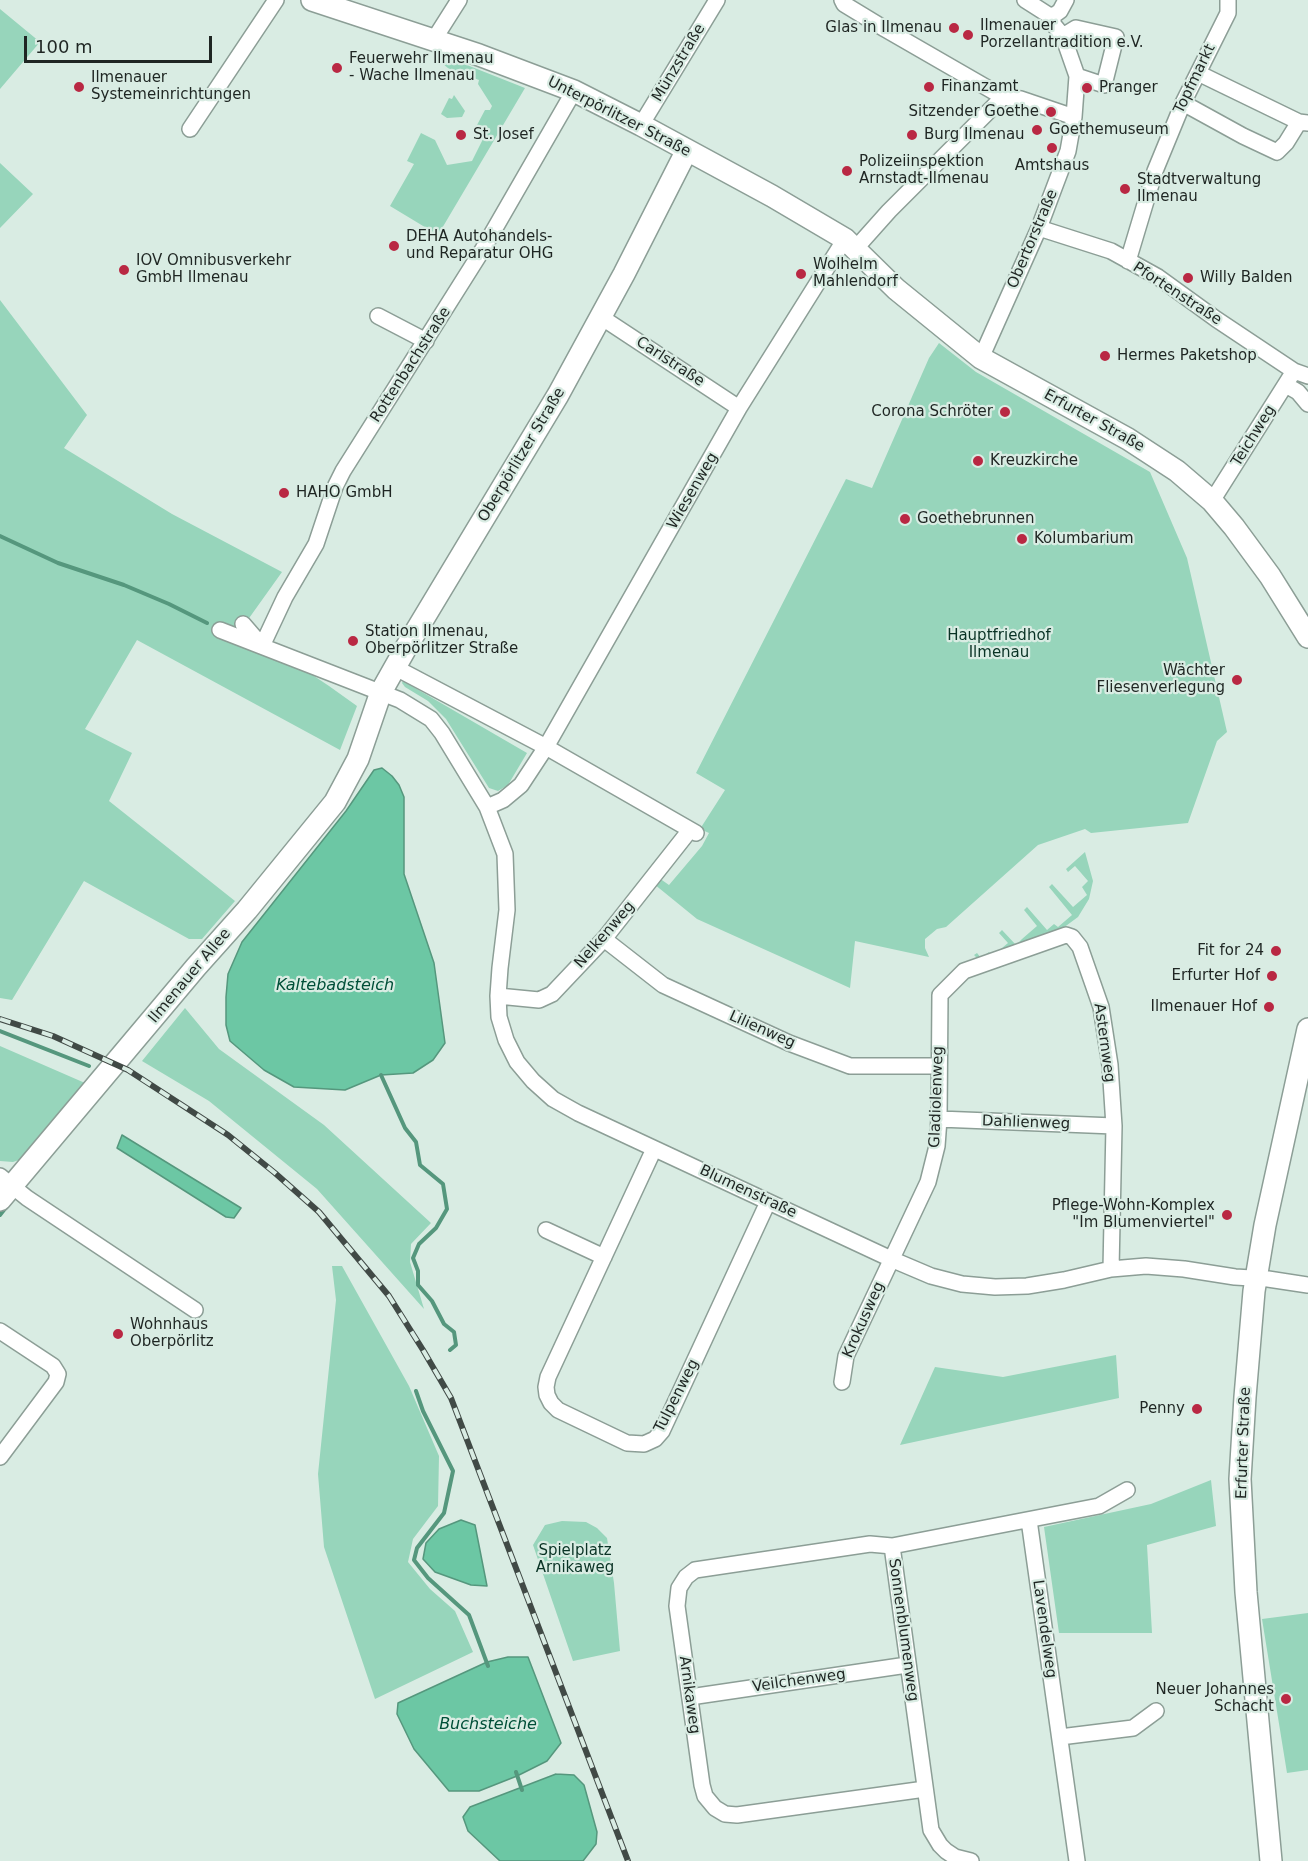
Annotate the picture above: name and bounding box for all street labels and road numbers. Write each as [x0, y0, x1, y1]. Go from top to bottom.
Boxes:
street label: Münzstraße [649, 21, 709, 105]
street label: Topfmarkt [1170, 41, 1220, 117]
street label: Unterpörlitzer Straße [544, 73, 694, 161]
street label: Obertorstraße [1004, 187, 1062, 291]
street label: Pfortenstraße [1129, 259, 1225, 329]
street label: Rottenbachstraße [367, 304, 455, 426]
street label: Carlstraße [633, 333, 707, 391]
street label: Oberpörlitzer Straße [475, 385, 569, 525]
street label: Erfurter Straße [1041, 386, 1147, 456]
street label: Teichweg [1228, 402, 1280, 470]
street label: Wiesenweg [664, 449, 722, 533]
street label: Nelkenweg [571, 898, 639, 972]
street label: Ilmenauer Allee [145, 925, 235, 1027]
street label: Asternweg [1090, 1002, 1118, 1084]
street label: Lilienweg [726, 1007, 798, 1053]
street label: Gladiolenweg [926, 1046, 948, 1148]
street label: Dahlienweg [982, 1112, 1070, 1134]
street label: Blumenstraße [697, 1162, 799, 1222]
street label: Krokusweg [839, 1279, 889, 1361]
street label: Tulpenweg [651, 1356, 703, 1436]
street label: Erfurter Straße [1233, 1387, 1255, 1499]
street label: Sonnenblumenweg [884, 1557, 922, 1703]
street label: Lavendelweg [1028, 1579, 1060, 1679]
street label: Arnikaweg [675, 1655, 703, 1735]
street label: Veilchenweg [751, 1666, 847, 1696]

